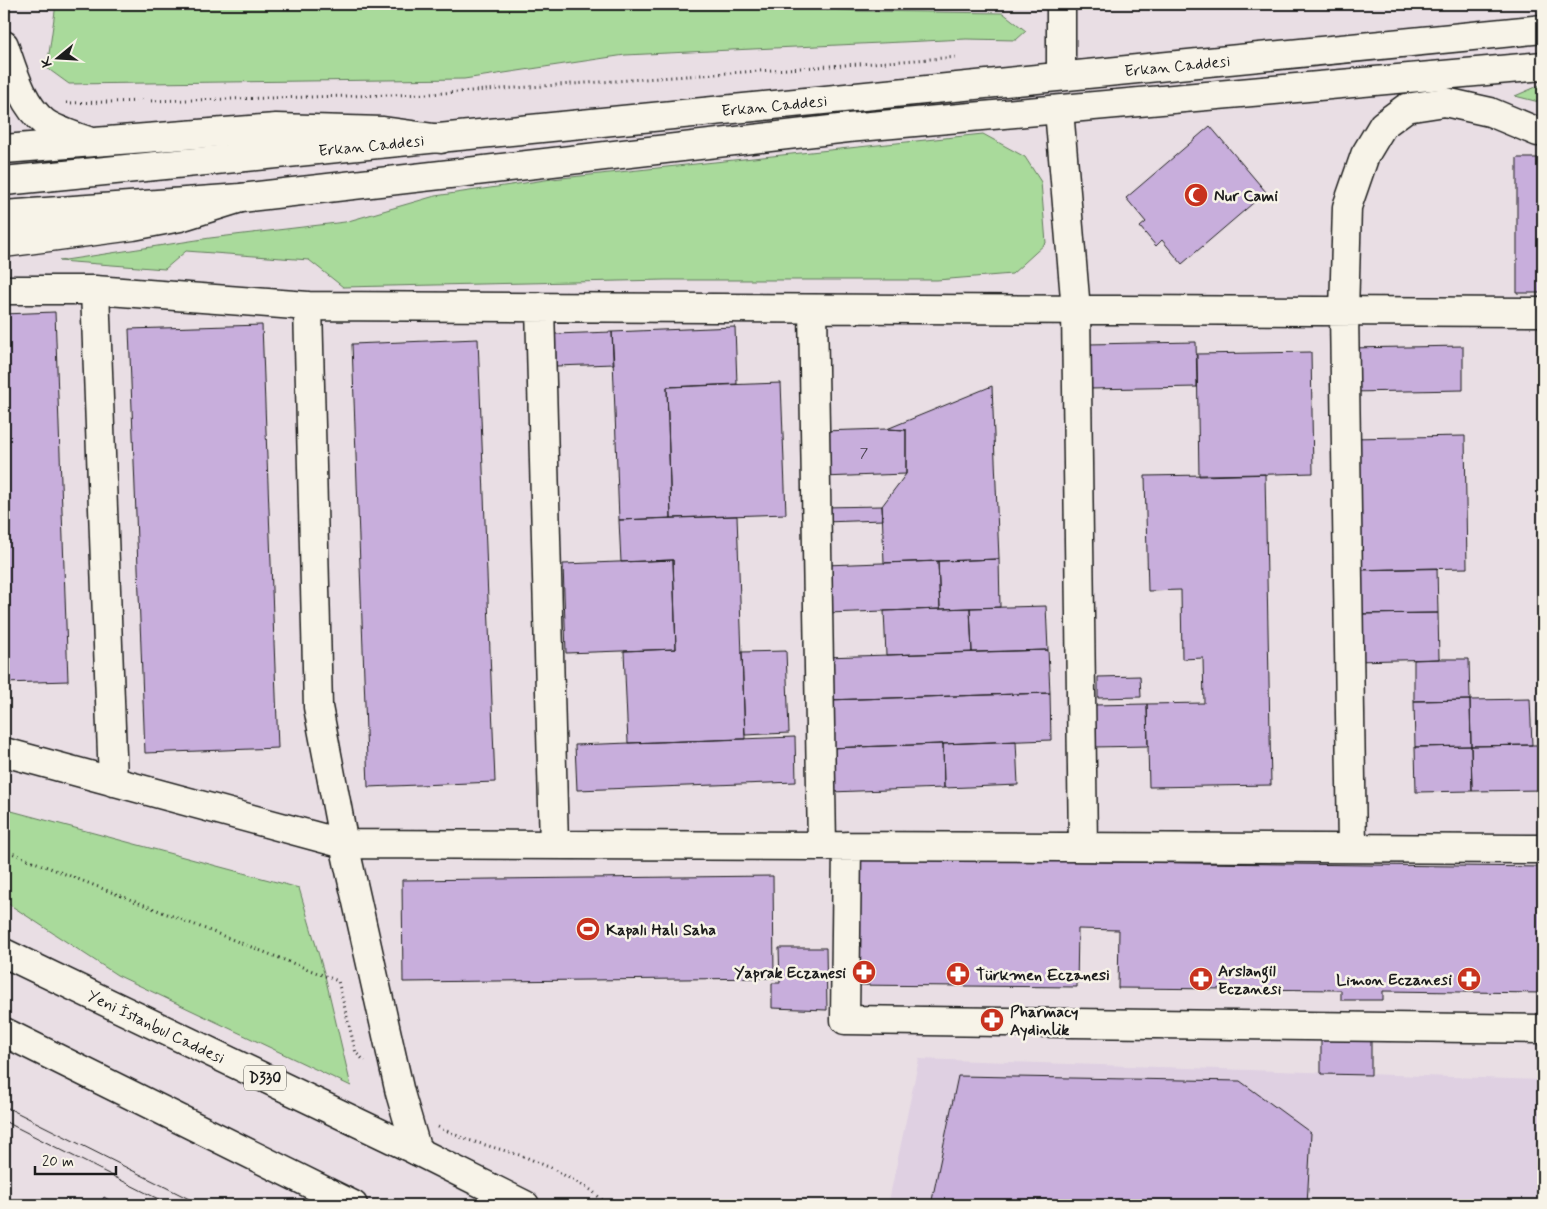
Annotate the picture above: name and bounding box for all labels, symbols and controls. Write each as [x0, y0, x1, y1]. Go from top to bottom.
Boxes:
north arrow [32, 32, 82, 82]
street label: Erkan Caddesi [1124, 51, 1231, 82]
text: K [36, 53, 57, 69]
street label: Erkan Caddesi [720, 91, 828, 122]
street label: Erkan Caddesi [317, 131, 425, 162]
mosque icon: Nur Cami [1183, 182, 1209, 208]
place label: Nur Cami [1214, 186, 1278, 207]
house number: 7 [860, 444, 869, 462]
sports icon: Kapalı Halı Saha [575, 916, 601, 942]
place label: Kapalı Halı Saha [606, 920, 716, 941]
pharmacy icon: Yaprak Eczanesi [851, 959, 877, 985]
pharmacy icon: Türkmen Eczanesi [945, 961, 971, 987]
place label: Arslangil Eczanesi [1218, 961, 1282, 1000]
place label: Yaprak Eczanesi [734, 963, 846, 984]
place label: Türkmen Eczanesi [976, 965, 1110, 986]
pharmacy icon: Arslangil Eczanesi [1188, 966, 1214, 992]
pharmacy icon: Limon Eczanesi [1456, 966, 1482, 992]
place label: Limon Eczanesi [1336, 970, 1452, 991]
street label: Yeni İstanbul Caddesi [84, 986, 228, 1069]
place label: Pharmacy Aydinlik [1010, 1002, 1078, 1041]
pharmacy icon: Pharmacy Aydinlik [979, 1007, 1005, 1033]
road number: D330 [244, 1066, 286, 1090]
scale bar [35, 1144, 116, 1176]
text: 20 m [42, 1152, 74, 1172]

